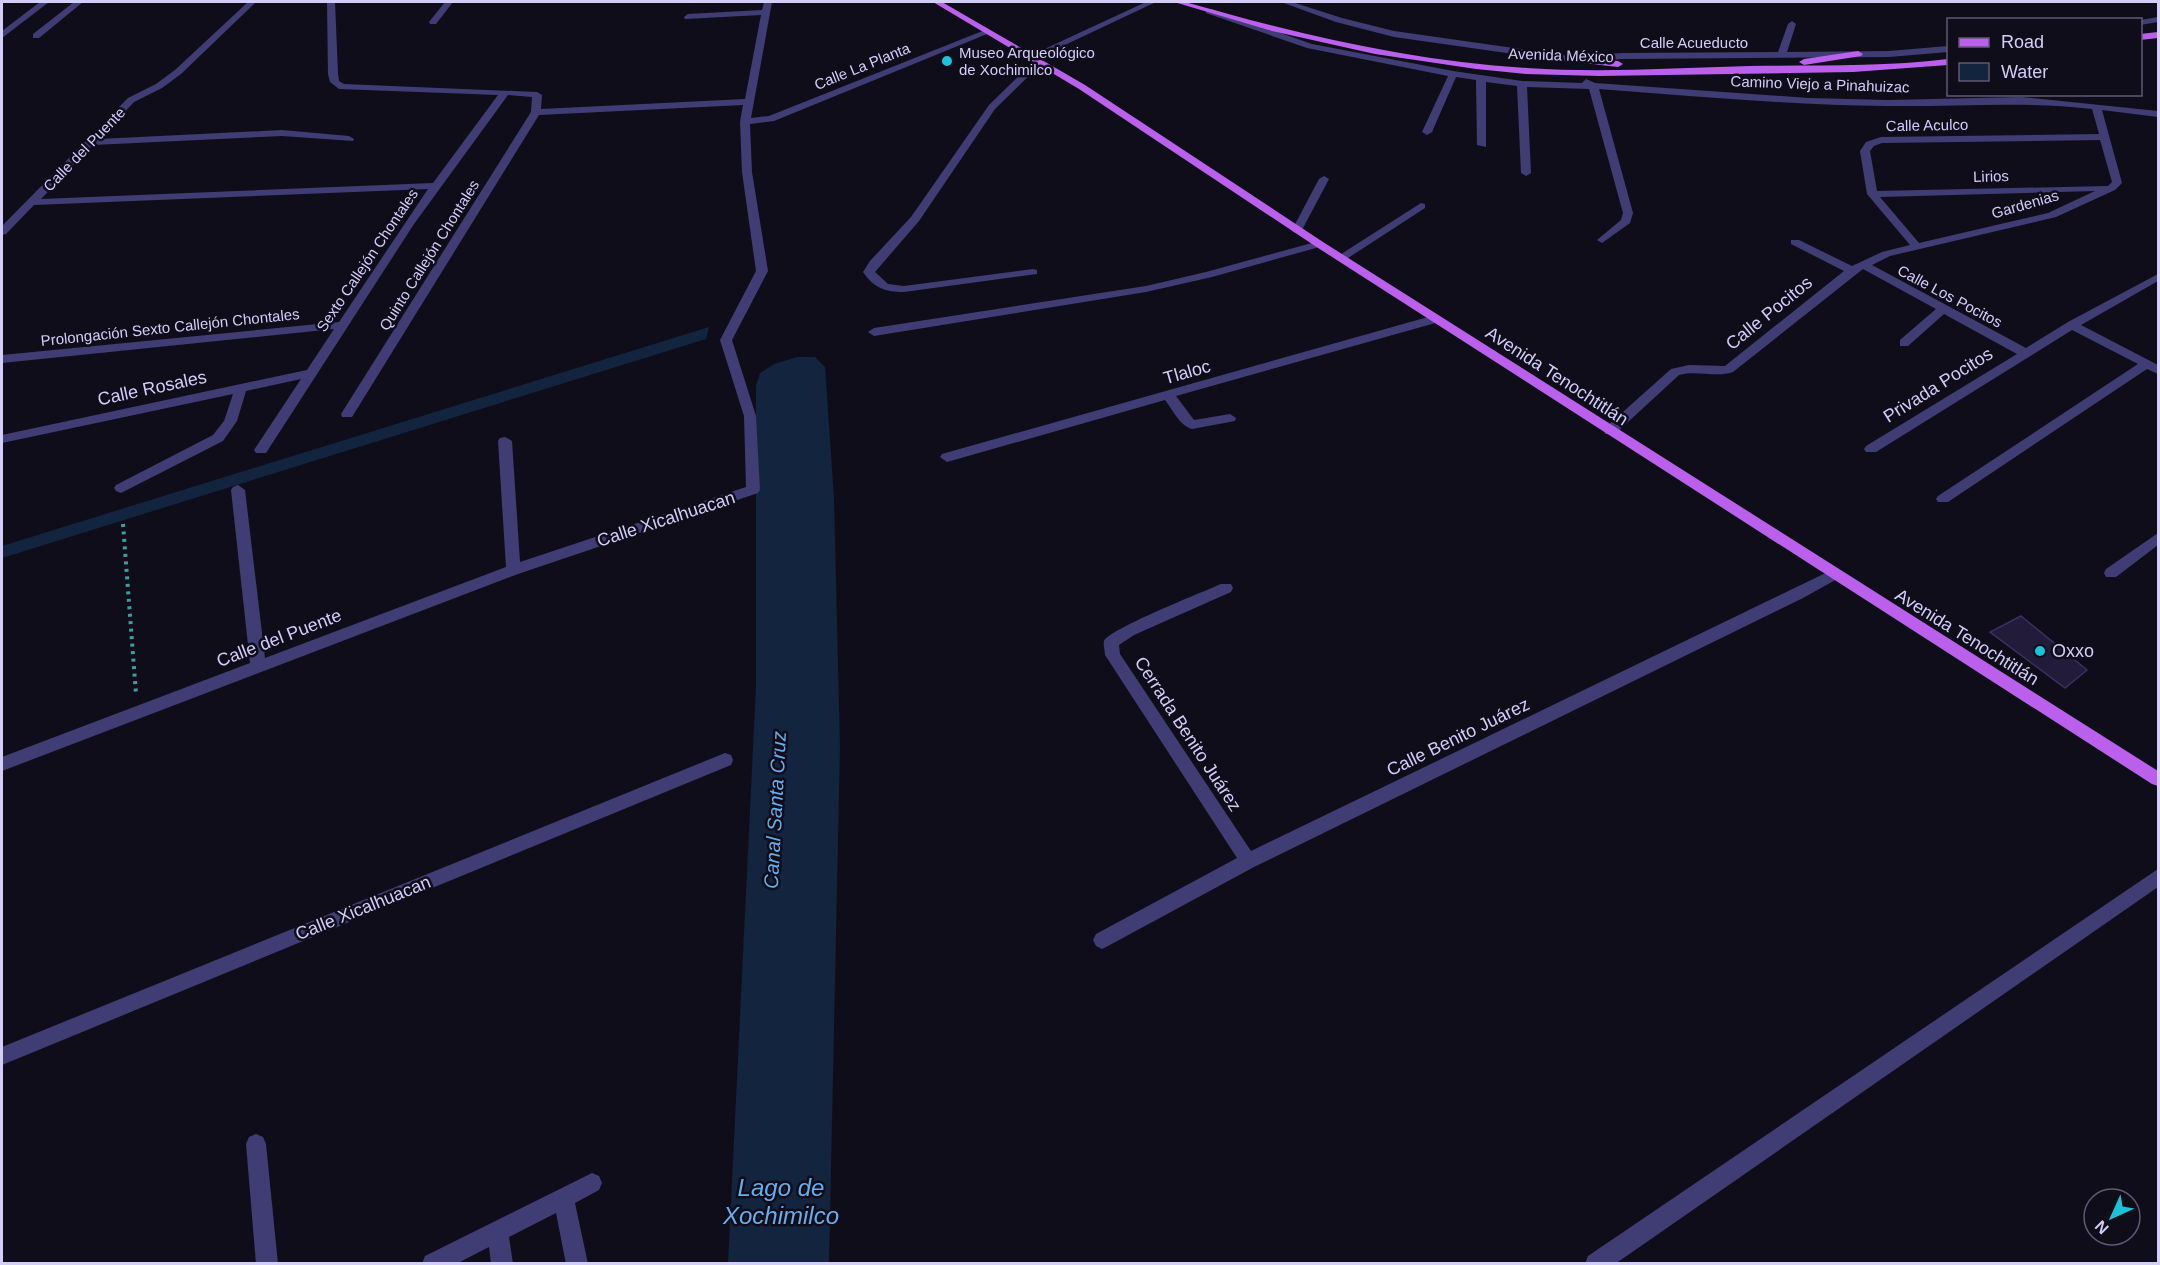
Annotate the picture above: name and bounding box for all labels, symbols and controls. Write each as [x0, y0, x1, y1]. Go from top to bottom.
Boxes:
legend [1947, 18, 2142, 96]
text: Road [2001, 32, 2044, 52]
street label: Calle Acueducto [1640, 34, 1748, 51]
street label: Calle La Planta [812, 39, 913, 93]
place label: Museo Arqueológico de Xochimilco [959, 44, 1095, 78]
street label: Avenida México [1508, 45, 1614, 65]
marker: Museo Arqueológico de Xochimilco [940, 54, 954, 68]
text: Water [2001, 62, 2048, 82]
street label: Camino Viejo a Pinahuizac [1730, 72, 1910, 96]
street label: Calle del Puente [40, 104, 128, 194]
street label: Calle Aculco [1886, 116, 1968, 134]
street label: Lirios [1973, 167, 2009, 185]
street label: Quinto Callejón Chontales [376, 177, 482, 333]
street label: Sexto Callejón Chontales [313, 185, 421, 335]
street label: Gardenias [1989, 186, 2061, 222]
street label: Calle Los Pocitos [1895, 261, 2005, 331]
street label: Calle Pocitos [1722, 272, 1816, 354]
street label: Prolongación Sexto Callejón Chontales [40, 305, 300, 349]
street label: Avenida Tenochtitlán [1482, 323, 1632, 429]
street label: Privada Pocitos [1880, 343, 1996, 427]
street label: Tlaloc [1161, 356, 1213, 388]
street label: Calle Rosales [96, 367, 208, 409]
street label: Calle Xicalhuacan [594, 487, 738, 551]
street label: Avenida Tenochtitlán [1892, 585, 2042, 689]
street label: Calle del Puente [214, 605, 344, 671]
place label: Oxxo [2052, 641, 2094, 661]
marker: Oxxo [2033, 644, 2047, 658]
street label: Cerrada Benito Juárez [1131, 653, 1245, 815]
street label: Calle Benito Juárez [1383, 694, 1533, 780]
water label: Canal Santa Cruz [760, 731, 790, 889]
street label: Calle Xicalhuacan [292, 872, 434, 944]
water label: Lago de Xochimilco [722, 1174, 839, 1229]
north arrow [2082, 1187, 2142, 1247]
text: N [2092, 1217, 2112, 1237]

